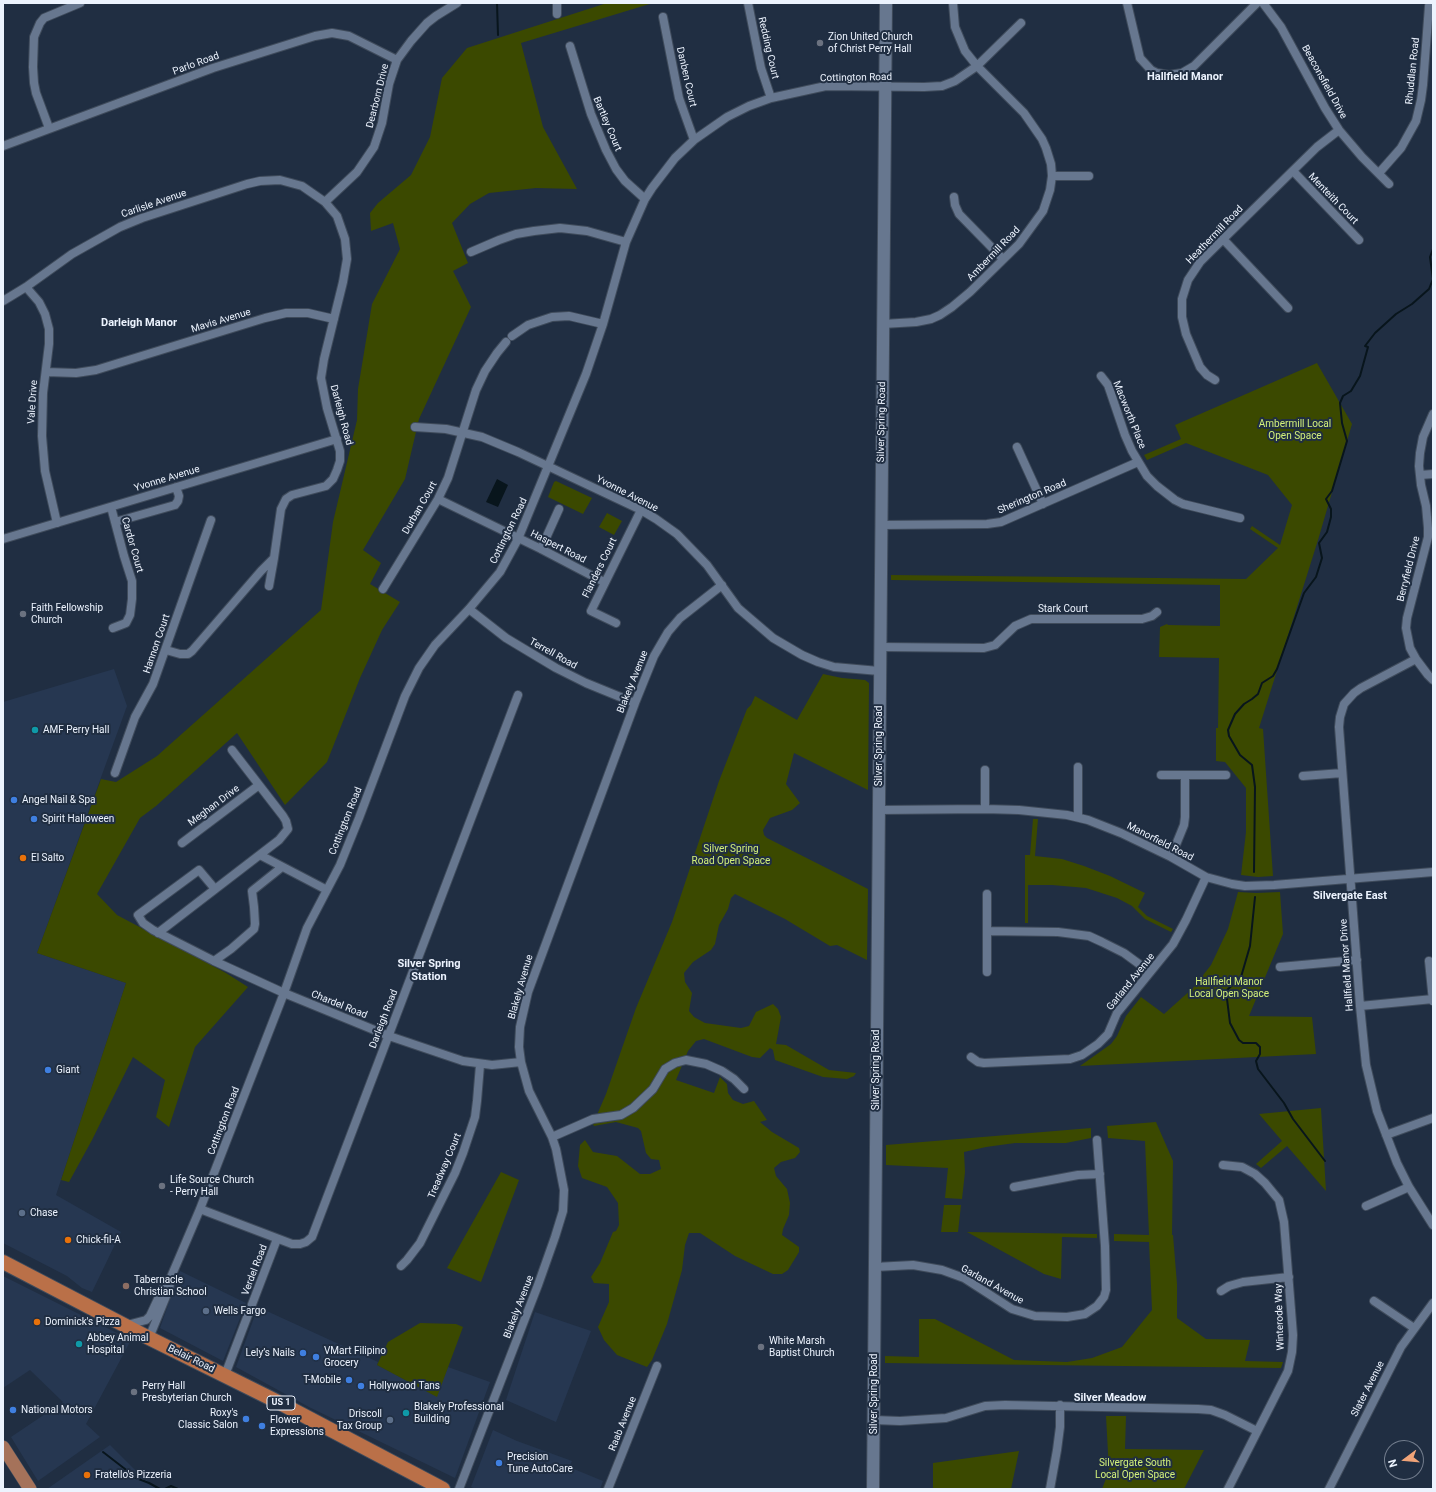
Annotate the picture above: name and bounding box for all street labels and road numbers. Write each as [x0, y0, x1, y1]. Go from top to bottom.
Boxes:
street label: Redding Court [755, 16, 781, 80]
street label: Rhuddlan Road [1404, 37, 1422, 105]
street label: Beaconsfield Drive [1299, 43, 1349, 121]
street label: Danben Court [673, 46, 699, 108]
street label: Parlo Road [171, 50, 221, 78]
street label: Dearborn Drive [364, 63, 392, 129]
street label: Cottington Road [820, 71, 892, 85]
street label: Bartley Court [590, 95, 624, 153]
street label: Menteith Court [1306, 171, 1360, 227]
street label: Carlisle Avenue [120, 187, 188, 221]
street label: Heathermill Road [1184, 203, 1246, 267]
street label: Ambermill Road [965, 224, 1023, 284]
street label: Mavis Avenue [190, 306, 252, 336]
street label: Macworth Place [1110, 379, 1148, 451]
street label: Vale Drive [25, 380, 41, 424]
street label: Silver Spring Road [875, 382, 889, 462]
street label: Darleigh Road [327, 383, 355, 447]
street label: Yvonne Avenue [133, 463, 201, 495]
street label: Yvonne Avenue [594, 473, 660, 515]
street label: Sherington Road [996, 477, 1068, 517]
street label: Durban Court [400, 479, 440, 537]
street label: Cottington Road [488, 496, 530, 566]
street label: Cardor Court [118, 516, 146, 574]
street label: Haspert Road [528, 528, 588, 566]
street label: Berryfield Drive [1395, 535, 1423, 603]
street label: Flanders Court [580, 536, 620, 600]
street label: Stark Court [1038, 603, 1088, 615]
street label: Hannon Court [141, 613, 173, 675]
street label: Terrell Road [527, 636, 579, 672]
street label: Blakely Avenue [615, 649, 651, 715]
street label: Silver Spring Road [873, 706, 885, 786]
street label: Meghan Drive [186, 783, 242, 829]
street label: Cottington Road [327, 785, 365, 857]
street label: Manorfield Road [1125, 820, 1195, 864]
street label: Hallfield Manor Drive [1338, 918, 1356, 1012]
street label: Garland Avenue [1104, 951, 1158, 1013]
street label: Blakely Avenue [506, 953, 536, 1021]
street label: Chardel Road [309, 988, 369, 1022]
street label: Darleigh Road [367, 988, 401, 1050]
street label: Silver Spring Road [870, 1030, 882, 1110]
street label: Cottington Road [205, 1085, 243, 1157]
street label: Treadway Court [426, 1131, 464, 1201]
street label: Verdel Road [240, 1243, 270, 1297]
street label: Garland Avenue [959, 1263, 1025, 1307]
street label: Blakely Avenue [501, 1274, 537, 1340]
street label: Winterode Way [1273, 1283, 1287, 1351]
street label: Belair Road [166, 1343, 216, 1375]
street label: Silver Spring Road [868, 1354, 880, 1434]
street label: Slater Avenue [1349, 1359, 1387, 1419]
street label: Raab Avenue [607, 1395, 639, 1453]
road number: US 1 [267, 1396, 295, 1410]

